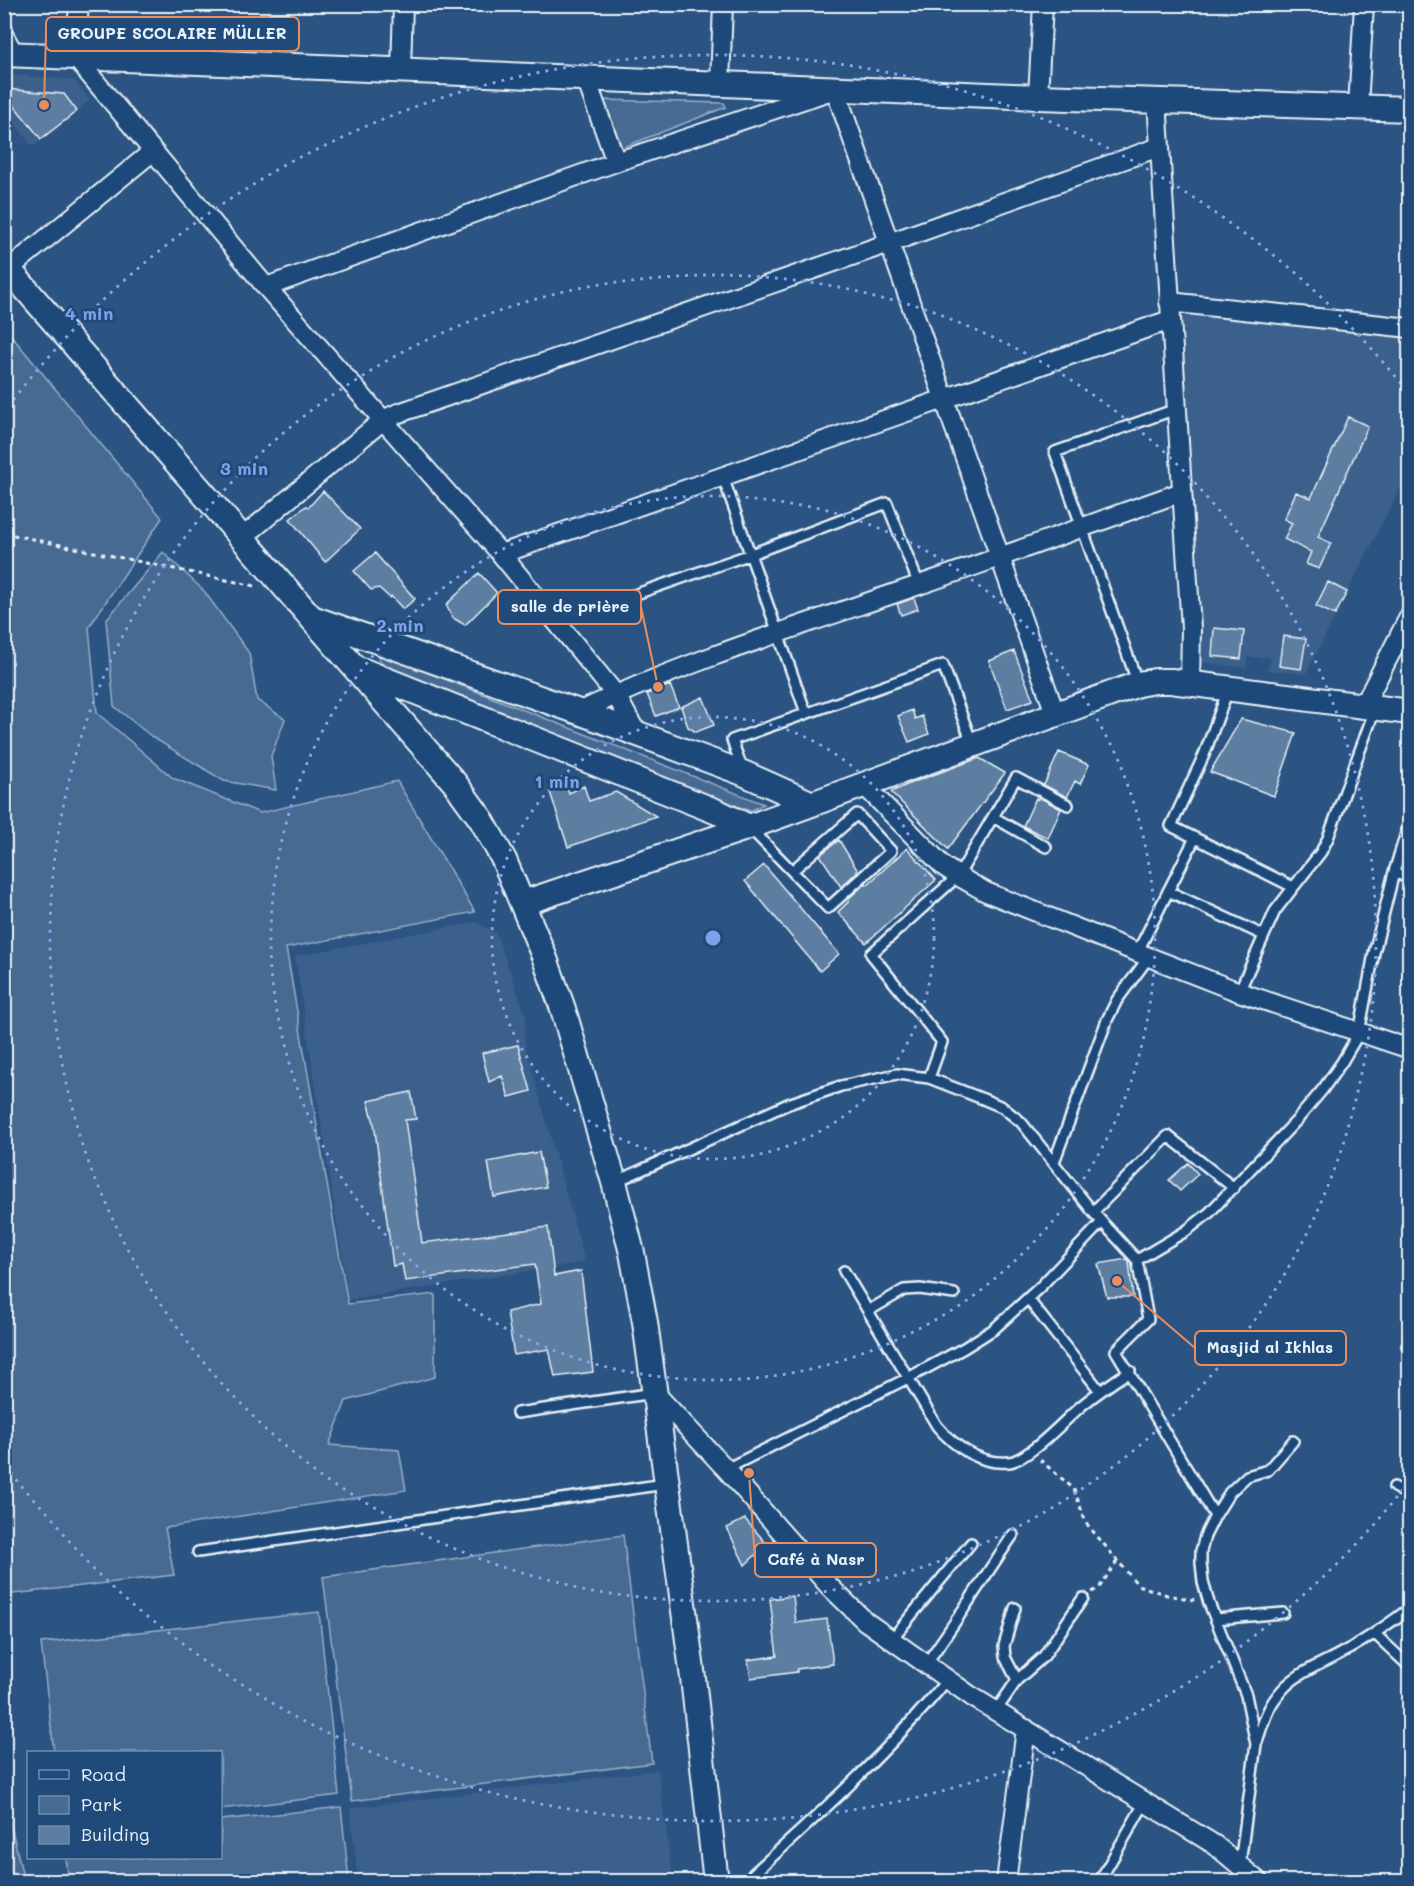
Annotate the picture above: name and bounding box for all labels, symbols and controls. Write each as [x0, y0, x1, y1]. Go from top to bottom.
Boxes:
callout: GROUPE SCOLAIRE MÜLLER [46, 17, 299, 51]
text: GROUPE SCOLAIRE MÜLLER [57, 22, 287, 43]
text: 4 min [65, 301, 113, 325]
text: 3 min [220, 456, 268, 480]
callout: salle de prière [498, 590, 641, 624]
text: salle de prière [511, 595, 629, 616]
text: 2 min [376, 613, 424, 637]
text: 1 min [534, 769, 580, 793]
centre of rings [703, 928, 723, 948]
callout: Masjid al Ikhlas [1195, 1331, 1346, 1365]
text: Masjid al Ikhlas [1207, 1336, 1333, 1357]
callout: Café à Nasr [755, 1543, 876, 1577]
text: Café à Nasr [767, 1548, 865, 1569]
legend [27, 1751, 222, 1859]
text: Road [81, 1762, 126, 1786]
text: Park [81, 1792, 122, 1816]
text: Building [81, 1822, 149, 1846]

